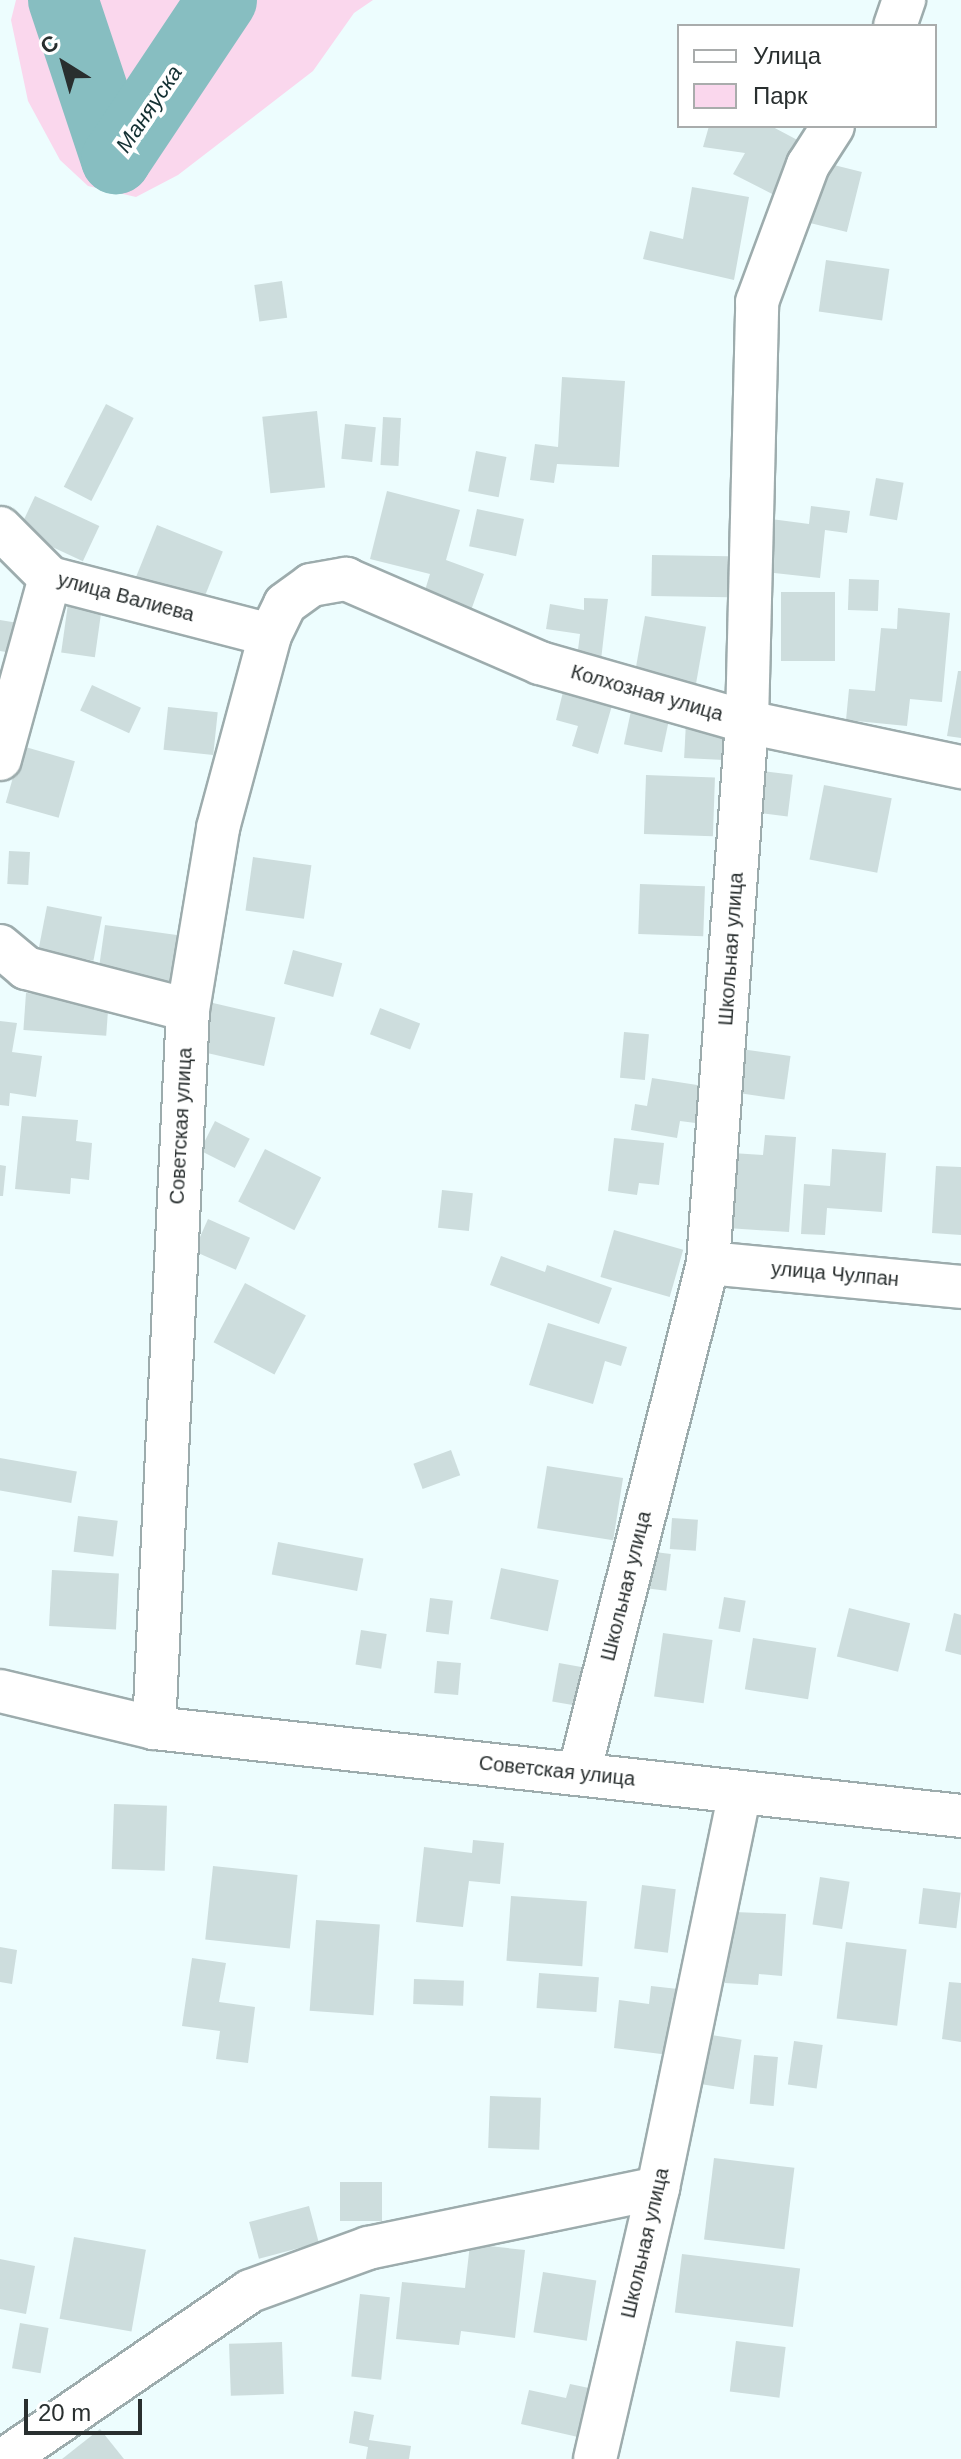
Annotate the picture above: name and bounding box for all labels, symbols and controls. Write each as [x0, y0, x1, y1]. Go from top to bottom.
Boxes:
north arrow [24, 24, 104, 104]
legend [677, 24, 937, 128]
text: С [35, 30, 63, 59]
text: Улица [753, 42, 821, 69]
water label: Маняуска [110, 60, 188, 158]
text: Парк [753, 82, 807, 109]
street label: улица Валиева [55, 567, 197, 627]
street label: Колхозная улица [568, 660, 726, 726]
street label: Школьная улица [714, 872, 748, 1026]
street label: Советская улица [165, 1047, 197, 1205]
street label: улица Чулпан [770, 1256, 900, 1292]
street label: Школьная улица [596, 1509, 656, 1663]
street label: Советская улица [478, 1751, 636, 1791]
street label: Школьная улица [616, 2165, 674, 2321]
scale bar [28, 2383, 146, 2433]
text: 20 m [38, 2399, 91, 2426]

